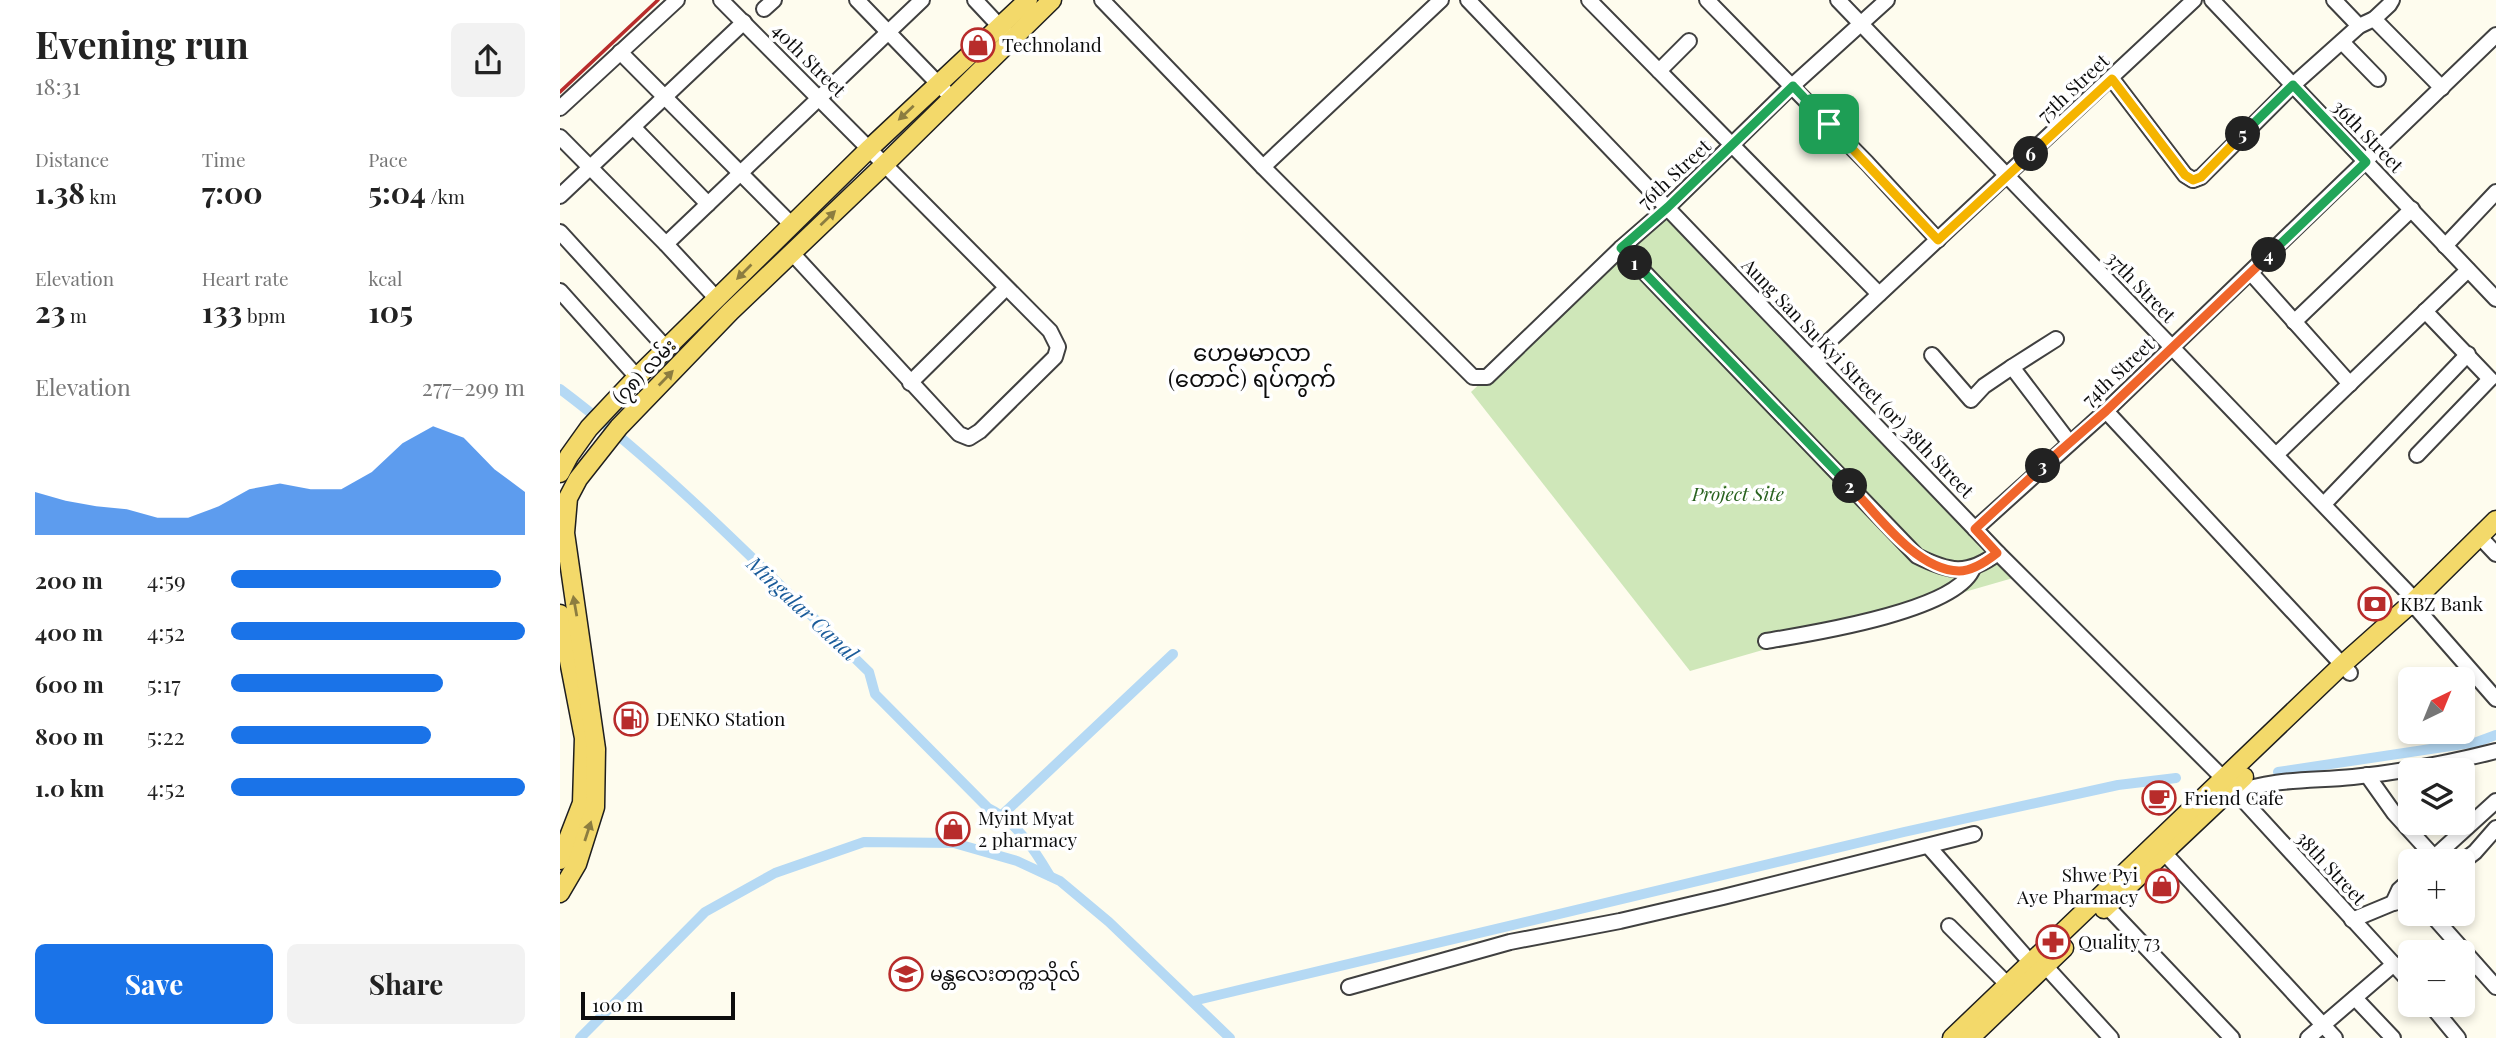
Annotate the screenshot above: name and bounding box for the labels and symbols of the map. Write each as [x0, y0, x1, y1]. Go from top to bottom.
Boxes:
street label: 40th Street [767, 17, 852, 102]
shop icon: Technoland [959, 26, 997, 64]
place label: Technoland [1002, 31, 1102, 57]
street label: 75th Street [2031, 47, 2114, 127]
street label: 36th Street [2327, 93, 2410, 178]
pin [1799, 94, 1859, 154]
one-way arrow [898, 105, 915, 122]
pin: 5 [2226, 116, 2260, 152]
street label: 76th Street [1631, 132, 1716, 214]
pin: 6 [2014, 136, 2048, 172]
one-way arrow [819, 211, 836, 227]
pin: 4 [2252, 238, 2286, 272]
street label: 37th Street [2101, 245, 2182, 328]
pin: 1 [1618, 246, 1652, 280]
street label: Aung San Su Kyi Street (or) 38th Street [1736, 251, 1981, 503]
one-way arrow [736, 263, 752, 280]
street label: 74th Street [2076, 331, 2159, 412]
street label: (၇၈) လမ်း [606, 332, 684, 411]
district label: ဟေမမာလာ (တောင်) ရပ်ကွက် [1168, 336, 1336, 398]
one-way arrow [658, 370, 674, 387]
pin: 3 [2026, 448, 2060, 484]
pin: 2 [1832, 468, 1868, 504]
park label: Project Site [1691, 480, 1784, 506]
water label: Mingalar Canal [741, 548, 866, 667]
bank icon: KBZ Bank [2356, 585, 2394, 623]
place label: KBZ Bank [2400, 590, 2484, 616]
one-way arrow [569, 595, 580, 617]
north arrow [2398, 667, 2474, 744]
fuel station icon: DENKO Station [612, 700, 650, 738]
place label: DENKO Station [656, 705, 786, 731]
cafe icon: Friend Cafe [2140, 779, 2178, 817]
place label: Friend Cafe [2184, 784, 2284, 810]
place label: Myint Myat 2 pharmacy [978, 804, 1078, 852]
shop icon: Myint Myat 2 pharmacy [934, 810, 972, 848]
one-way arrow [583, 820, 593, 841]
street label: 38th Street [2291, 825, 2373, 910]
place label: Shwe Pyi Aye Pharmacy [2016, 861, 2138, 909]
shop icon: Shwe Pyi Aye Pharmacy [2143, 867, 2181, 905]
pharmacy icon: Quality 73 [2034, 923, 2072, 961]
place label: Quality 73 [2078, 928, 2160, 954]
school or university icon: မန္တလေးတက္ကသိုလ် [887, 955, 925, 993]
place label: မန္တလေးတက္ကသိုလ် [930, 960, 1080, 991]
scale bar [581, 989, 735, 1021]

